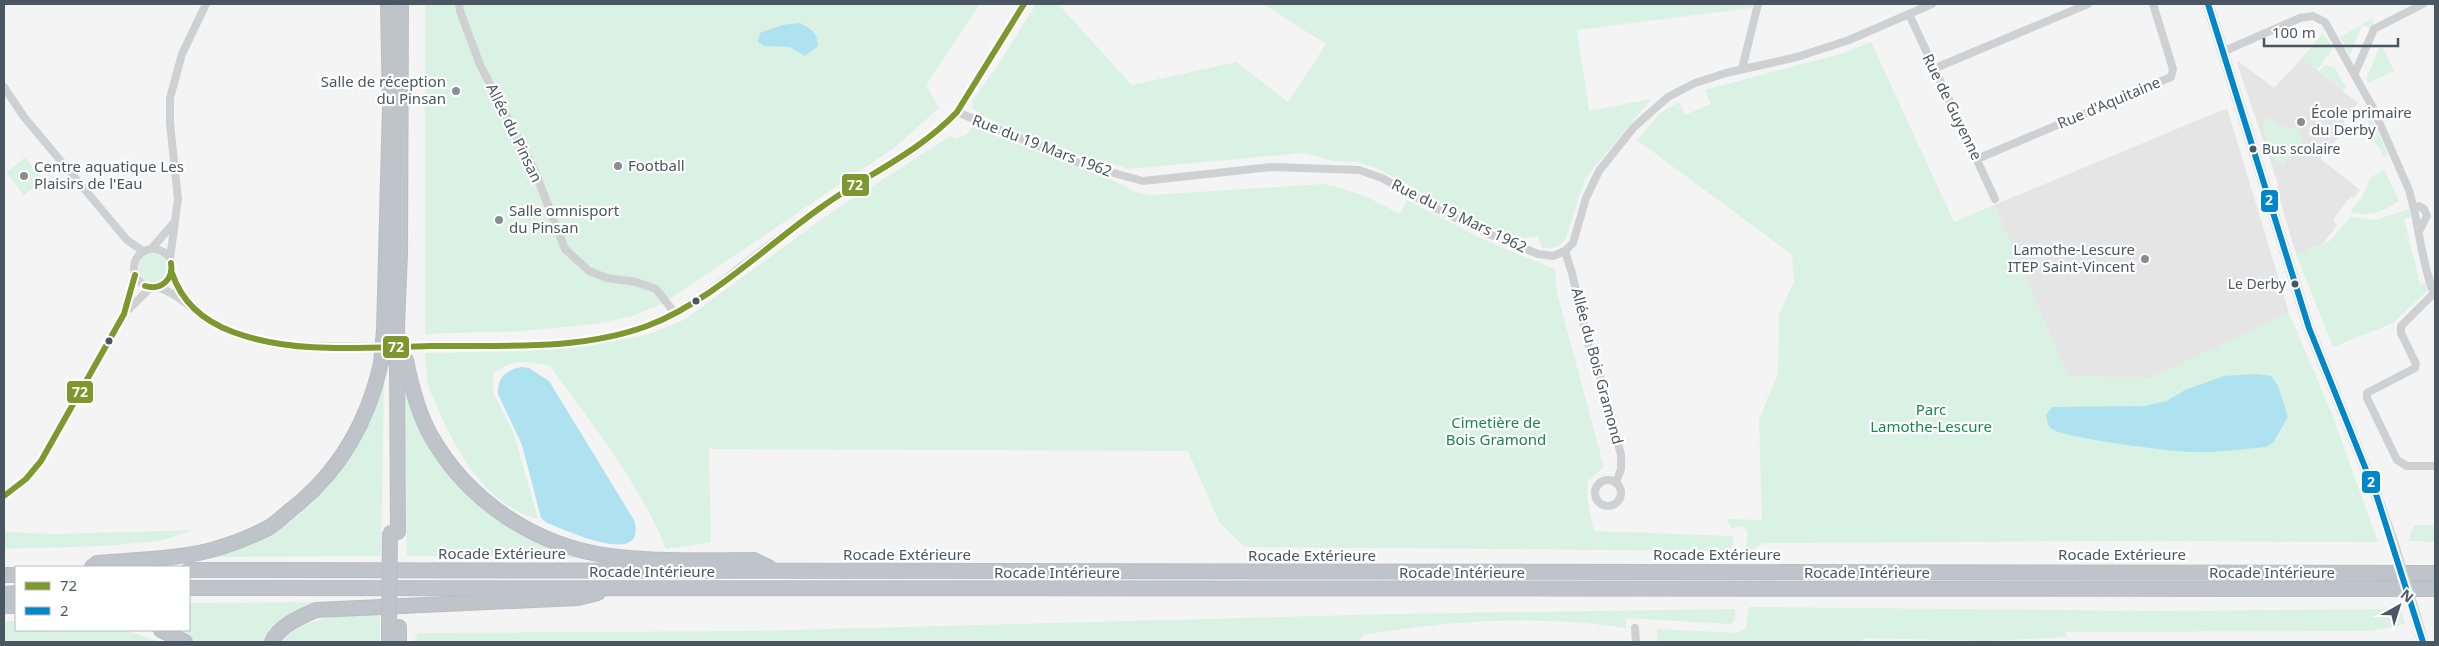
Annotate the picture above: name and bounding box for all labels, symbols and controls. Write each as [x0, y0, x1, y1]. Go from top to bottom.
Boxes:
scale bar [2264, 15, 2398, 47]
text: 100 m [2272, 22, 2316, 42]
street label: Rue de Guyenne [1919, 50, 1987, 163]
place label: Salle de réception du Pinsan [321, 71, 446, 108]
street label: Rue d'Aquitaine [2054, 71, 2163, 133]
street label: Allée du Pinsan [482, 80, 547, 185]
marker: Salle de réception du Pinsan [450, 85, 462, 97]
place label: École primaire du Derby [2311, 102, 2412, 139]
street label: Rue du 19 Mars 1962 [970, 109, 1115, 181]
marker: École primaire du Derby [2295, 116, 2307, 128]
place label: Bus scolaire [2262, 139, 2341, 158]
marker: Bus scolaire [2248, 144, 2258, 154]
place label: Football [628, 155, 685, 175]
place label: Centre aquatique Les Plaisirs de l'Eau [34, 156, 184, 193]
marker: Football [612, 160, 624, 172]
marker: Centre aquatique Les Plaisirs de l'Eau [18, 170, 30, 182]
line badge: 72 [841, 173, 870, 197]
street label: Rue du 19 Mars 1962 [1389, 174, 1530, 257]
text: 72 [847, 175, 863, 194]
line badge: 2 [2260, 189, 2279, 213]
text: 2 [2265, 190, 2273, 209]
place label: Salle omnisport du Pinsan [509, 200, 620, 237]
marker: Salle omnisport du Pinsan [493, 214, 505, 226]
place label: Lamothe-Lescure ITEP Saint-Vincent [2008, 239, 2136, 276]
marker: Lamothe-Lescure ITEP Saint-Vincent [2139, 253, 2151, 265]
place label: Le Derby [2228, 274, 2287, 293]
marker: Le Derby [2290, 279, 2300, 289]
street label: Allée du Bois Gramond [1567, 285, 1628, 446]
unlabelled marker [691, 296, 701, 306]
line badge: 72 [382, 335, 410, 359]
unlabelled marker [104, 336, 114, 346]
text: 72 [388, 337, 404, 356]
line badge: 72 [66, 380, 94, 404]
text: 72 [72, 382, 88, 401]
park label: Parc Lamothe-Lescure [1870, 399, 1992, 436]
park label: Cimetière de Bois Gramond [1446, 412, 1546, 449]
line badge: 2 [2361, 470, 2381, 494]
text: 2 [2367, 472, 2375, 491]
street label: Rocade Extérieure [438, 543, 566, 563]
street label: Rocade Extérieure [843, 544, 971, 564]
street label: Rocade Extérieure [1653, 544, 1781, 564]
street label: Rocade Extérieure [2058, 544, 2186, 564]
street label: Rocade Extérieure [1248, 545, 1376, 565]
street label: Rocade Intérieure [589, 561, 715, 581]
street label: Rocade Intérieure [994, 562, 1120, 582]
street label: Rocade Intérieure [1399, 562, 1525, 582]
street label: Rocade Intérieure [1804, 562, 1930, 582]
street label: Rocade Intérieure [2209, 562, 2335, 582]
legend [15, 566, 190, 631]
text: 72 [60, 575, 77, 595]
north arrow [2374, 581, 2424, 631]
text: N [2397, 585, 2418, 606]
text: 2 [60, 600, 69, 620]

